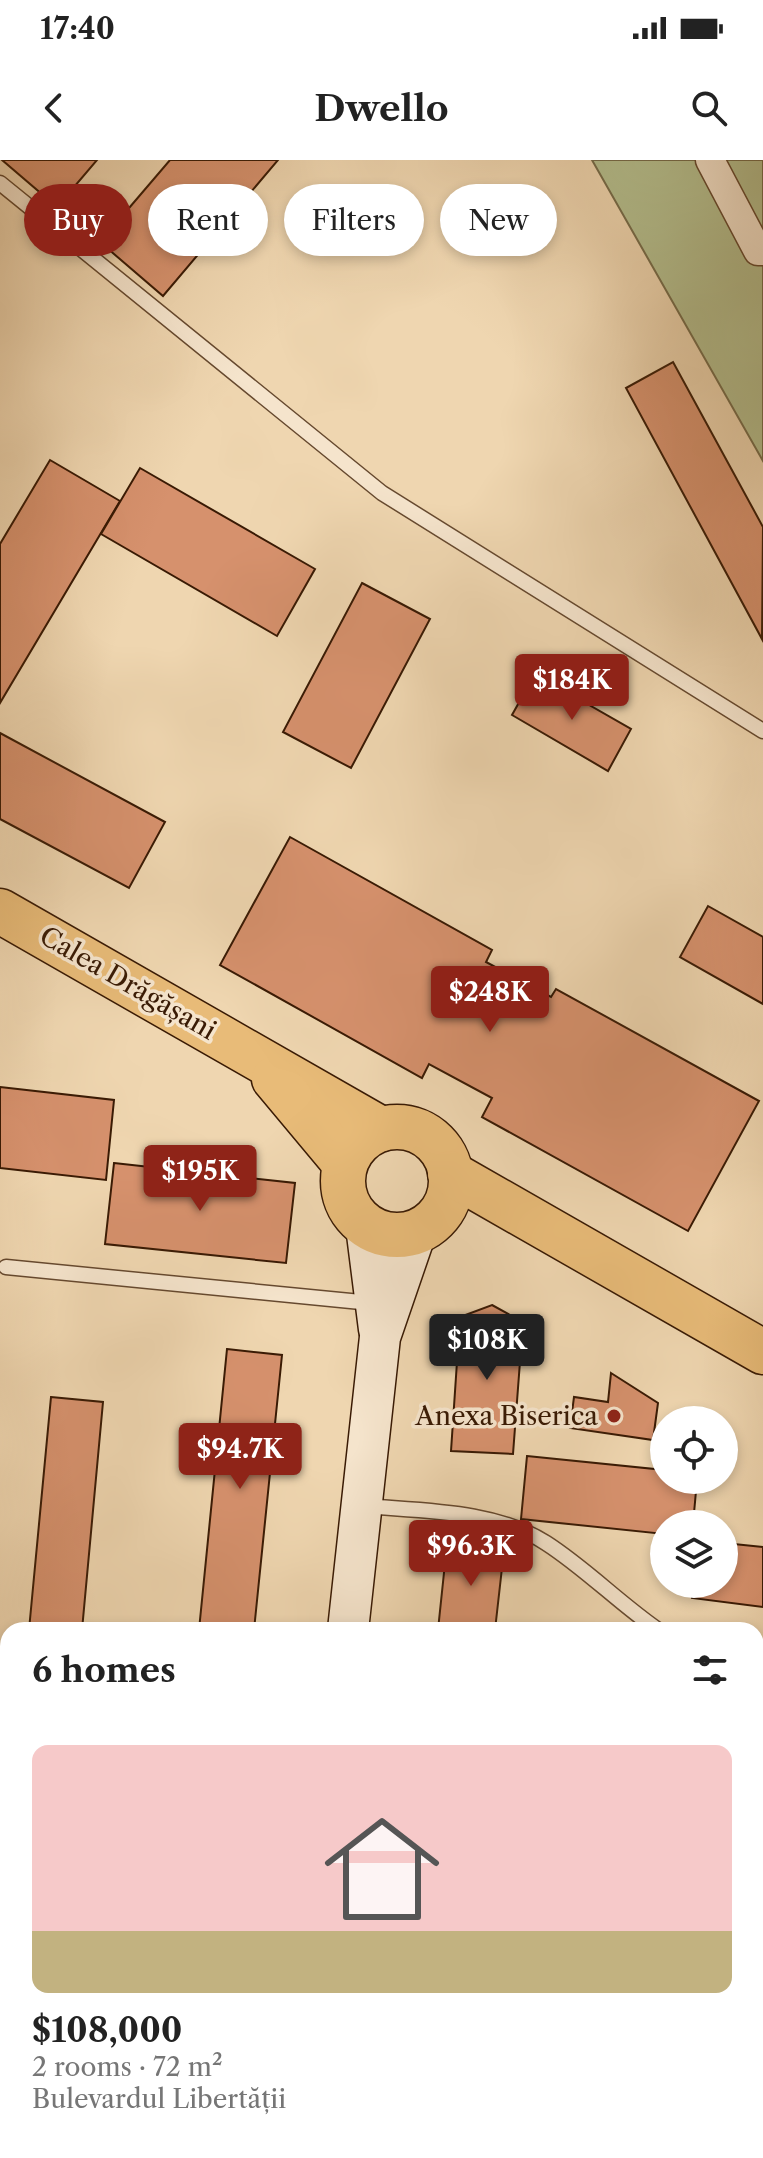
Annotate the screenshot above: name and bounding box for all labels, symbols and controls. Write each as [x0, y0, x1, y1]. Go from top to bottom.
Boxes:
text: 17:40 [40, 10, 115, 47]
icon: back [32, 86, 76, 130]
text: Dwello [314, 86, 449, 130]
icon: search [687, 86, 731, 130]
chip: Buy [24, 184, 132, 256]
chip: Rent [148, 184, 268, 256]
chip: Filters [284, 184, 424, 256]
chip: New [440, 184, 557, 256]
pin: $184K [516, 654, 628, 722]
text: $184K [533, 664, 611, 696]
street label: Calea Drăgășani [34, 920, 222, 1047]
pin: $248K [434, 966, 546, 1034]
text: $248K [449, 976, 531, 1008]
pin: $195K [144, 1145, 256, 1213]
text: $195K [162, 1155, 238, 1187]
pin: $108K [431, 1314, 543, 1382]
text: $108K [447, 1324, 527, 1356]
place label: Anexa Biserica [414, 1400, 598, 1432]
map controls [650, 1406, 738, 1598]
button: locate [650, 1406, 738, 1494]
marker: Anexa Biserica [605, 1407, 623, 1425]
pin: $94.7K [175, 1423, 305, 1491]
text: $94.7K [197, 1433, 283, 1465]
button: layers [650, 1510, 738, 1598]
pin: $96.3K [406, 1520, 536, 1588]
text: $96.3K [427, 1530, 515, 1562]
icon: filters [688, 1648, 732, 1692]
text: 6 homes [32, 1649, 176, 1691]
icon: home [310, 1797, 454, 1941]
text: $108,000 [32, 2009, 182, 2051]
text: 2 rooms · 72 m² [32, 2051, 223, 2083]
text: Bulevardul Libertății [32, 2083, 286, 2115]

